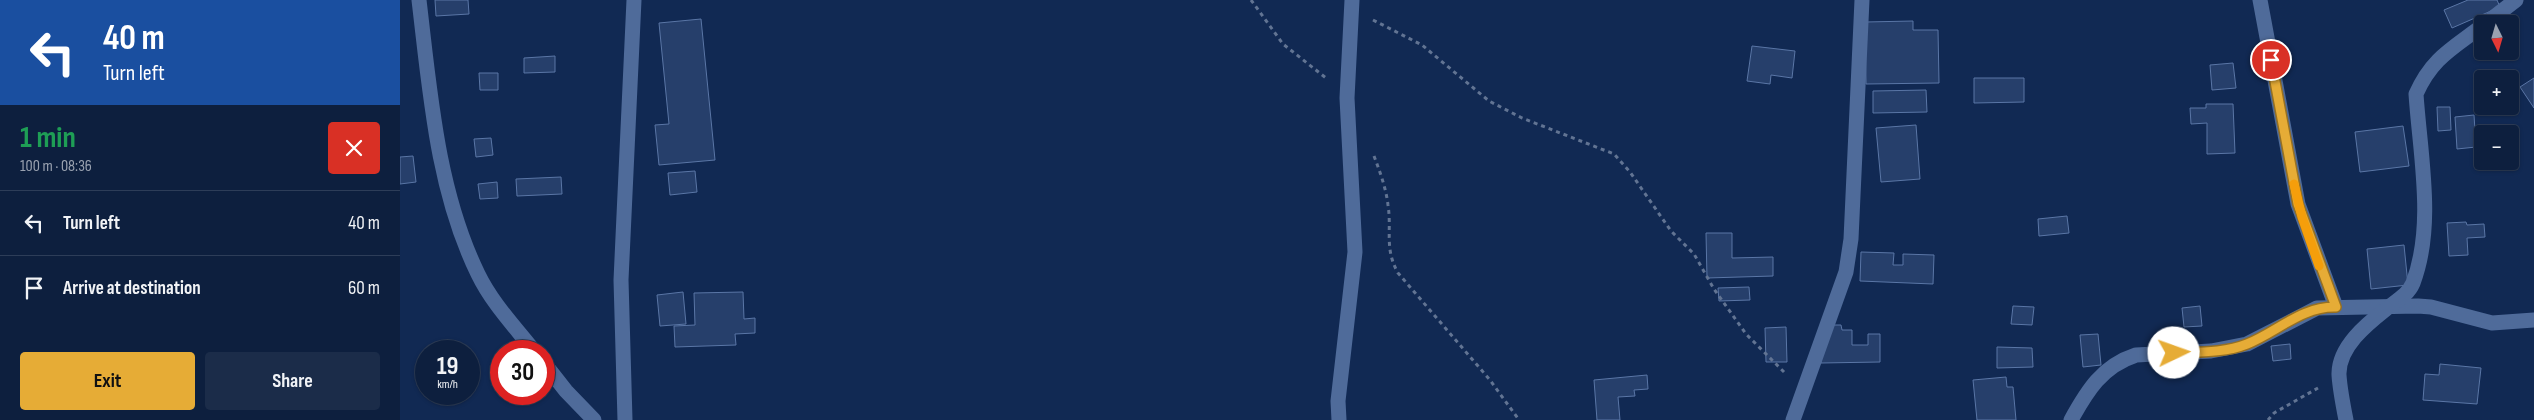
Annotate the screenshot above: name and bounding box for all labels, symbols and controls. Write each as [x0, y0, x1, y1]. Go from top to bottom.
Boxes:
north arrow [2474, 15, 2519, 60]
map controls [2474, 15, 2519, 170]
text: 40 m [103, 17, 165, 60]
icon: left [20, 20, 85, 85]
pin [2250, 39, 2292, 81]
icon: arrive [2257, 46, 2285, 74]
text: Turn left [103, 60, 165, 87]
button: + [2474, 70, 2519, 115]
text: 1 min [20, 120, 76, 156]
button: close [328, 122, 380, 174]
button: − [2474, 125, 2519, 170]
text: 100 m · 08:36 [20, 157, 92, 176]
icon: left [20, 209, 48, 237]
text: Turn left [63, 212, 120, 235]
text: 40 m [348, 212, 380, 235]
icon: arrive [20, 274, 48, 302]
text: Arrive at destination [63, 277, 201, 300]
text: 60 m [348, 277, 380, 300]
position arrow [2147, 326, 2199, 378]
speed limit sign: 30 [490, 340, 555, 405]
text: 19 [437, 351, 458, 382]
button: Exit [20, 352, 195, 410]
button: Share [205, 352, 380, 410]
text: km/h [437, 377, 458, 392]

